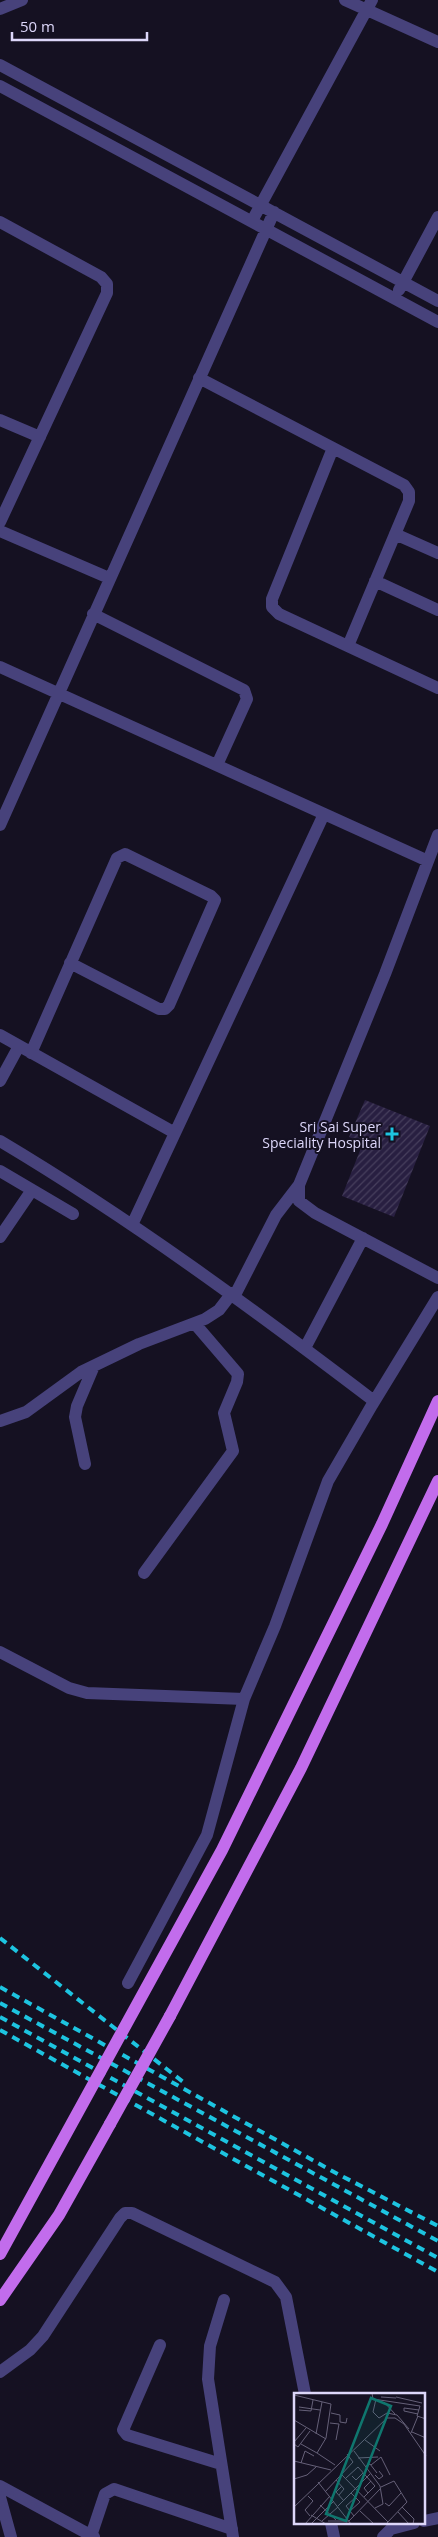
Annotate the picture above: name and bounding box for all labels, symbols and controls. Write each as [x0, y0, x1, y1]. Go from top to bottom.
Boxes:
scale bar [12, 10, 148, 42]
text: 50 m [20, 16, 55, 36]
place label: Sri Sai Super Speciality Hospital [262, 1117, 381, 1152]
marker: Sri Sai Super Speciality Hospital [385, 1127, 399, 1141]
inset map [294, 2393, 426, 2524]

